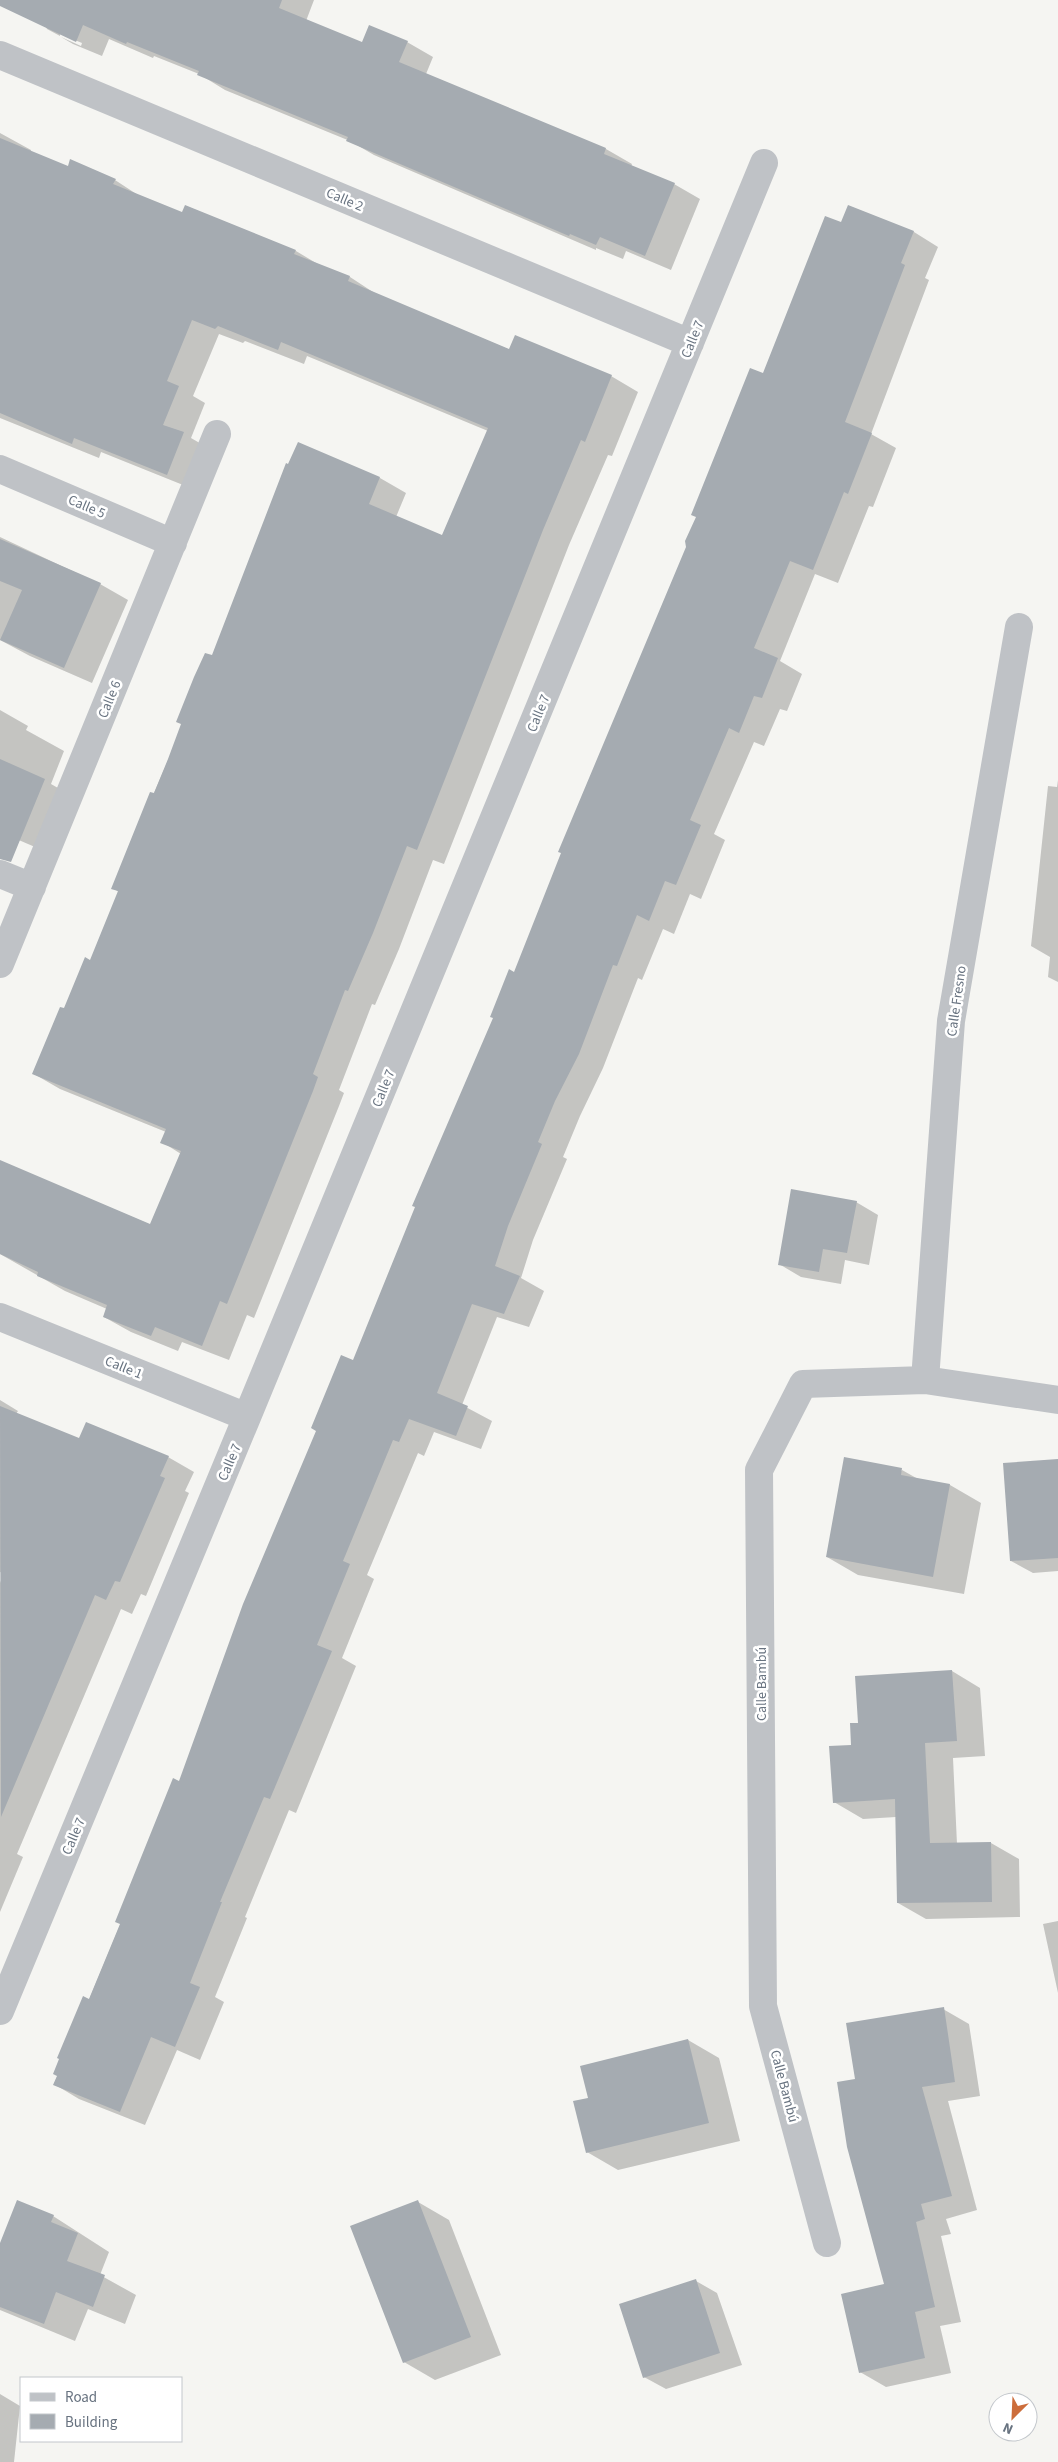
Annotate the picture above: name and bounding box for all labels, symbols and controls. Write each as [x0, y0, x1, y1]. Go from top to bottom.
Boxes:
street label: Calle 2 [323, 183, 366, 217]
street label: Calle 7 [676, 318, 709, 361]
street label: Calle 5 [65, 490, 108, 524]
street label: Calle 6 [93, 678, 126, 721]
street label: Calle 7 [522, 692, 555, 735]
street label: Calle Fresno [942, 964, 972, 1038]
street label: Calle 7 [367, 1067, 400, 1110]
street label: Calle 1 [102, 1351, 145, 1384]
street label: Calle 7 [213, 1441, 247, 1484]
street label: Calle Bambú [752, 1647, 772, 1721]
street label: Calle 7 [57, 1815, 91, 1858]
street label: Calle Bambú [765, 2048, 803, 2125]
legend [20, 2377, 182, 2442]
text: Road [65, 2387, 97, 2408]
north arrow [988, 2392, 1038, 2442]
text: Building [65, 2412, 118, 2433]
text: N [1000, 2417, 1016, 2439]

